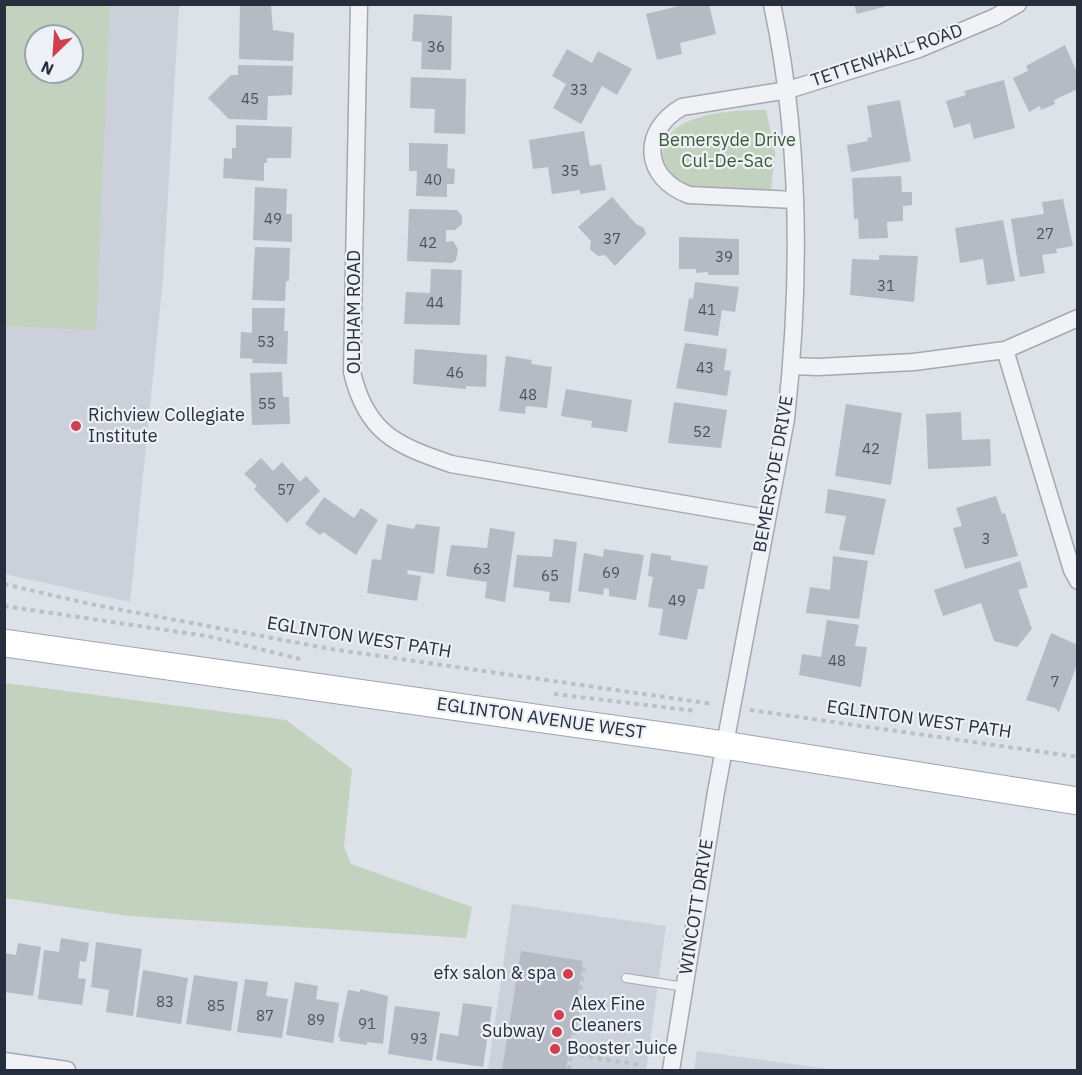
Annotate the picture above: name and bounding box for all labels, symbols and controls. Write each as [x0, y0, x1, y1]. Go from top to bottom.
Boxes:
street label: TETTENHALL ROAD [808, 20, 966, 92]
north arrow [24, 24, 84, 84]
house number: 36 [427, 39, 445, 57]
text: N [38, 57, 57, 80]
house number: 33 [570, 82, 588, 100]
house number: 45 [241, 91, 259, 109]
park label: Bemersyde Drive Cul-De-Sac [658, 130, 796, 172]
house number: 35 [561, 163, 579, 181]
house number: 40 [424, 172, 442, 190]
house number: 49 [264, 211, 282, 229]
house number: 27 [1036, 226, 1054, 244]
house number: 37 [603, 231, 621, 249]
house number: 42 [419, 235, 437, 253]
house number: 39 [715, 249, 733, 267]
street label: OLDHAM ROAD [344, 250, 366, 374]
house number: 31 [877, 278, 895, 296]
house number: 44 [426, 295, 444, 313]
house number: 41 [698, 302, 716, 320]
house number: 53 [257, 334, 275, 352]
house number: 43 [696, 360, 714, 378]
house number: 46 [446, 365, 464, 383]
house number: 48 [519, 387, 537, 405]
street label: BEMERSYDE DRIVE [750, 394, 798, 554]
house number: 55 [258, 396, 276, 414]
place label: Richview Collegiate Institute [88, 405, 245, 448]
marker: Richview Collegiate Institute [69, 419, 83, 433]
house number: 52 [693, 424, 711, 442]
house number: 42 [862, 441, 880, 459]
house number: 57 [277, 482, 295, 500]
house number: 3 [982, 531, 990, 549]
house number: 63 [473, 561, 491, 579]
house number: 69 [602, 565, 620, 583]
house number: 65 [541, 568, 559, 586]
house number: 49 [668, 593, 686, 611]
street label: EGLINTON WEST PATH [265, 613, 453, 663]
house number: 48 [828, 653, 846, 671]
house number: 7 [1051, 674, 1059, 692]
street label: EGLINTON AVENUE WEST [435, 694, 647, 744]
street label: EGLINTON WEST PATH [825, 696, 1013, 744]
street label: WINCOTT DRIVE [676, 838, 718, 976]
place label: efx salon & spa [434, 963, 556, 985]
marker: efx salon & spa [561, 967, 575, 981]
house number: 83 [156, 994, 174, 1012]
place label: Alex Fine Cleaners [571, 994, 645, 1036]
house number: 85 [207, 998, 225, 1016]
house number: 87 [256, 1008, 274, 1026]
marker: Alex Fine Cleaners [552, 1008, 566, 1022]
house number: 89 [307, 1012, 325, 1030]
house number: 91 [358, 1016, 376, 1034]
place label: Subway [482, 1021, 545, 1043]
marker: Subway [550, 1025, 564, 1039]
house number: 93 [410, 1031, 428, 1049]
place label: Booster Juice [567, 1038, 677, 1060]
marker: Booster Juice [548, 1042, 562, 1056]

